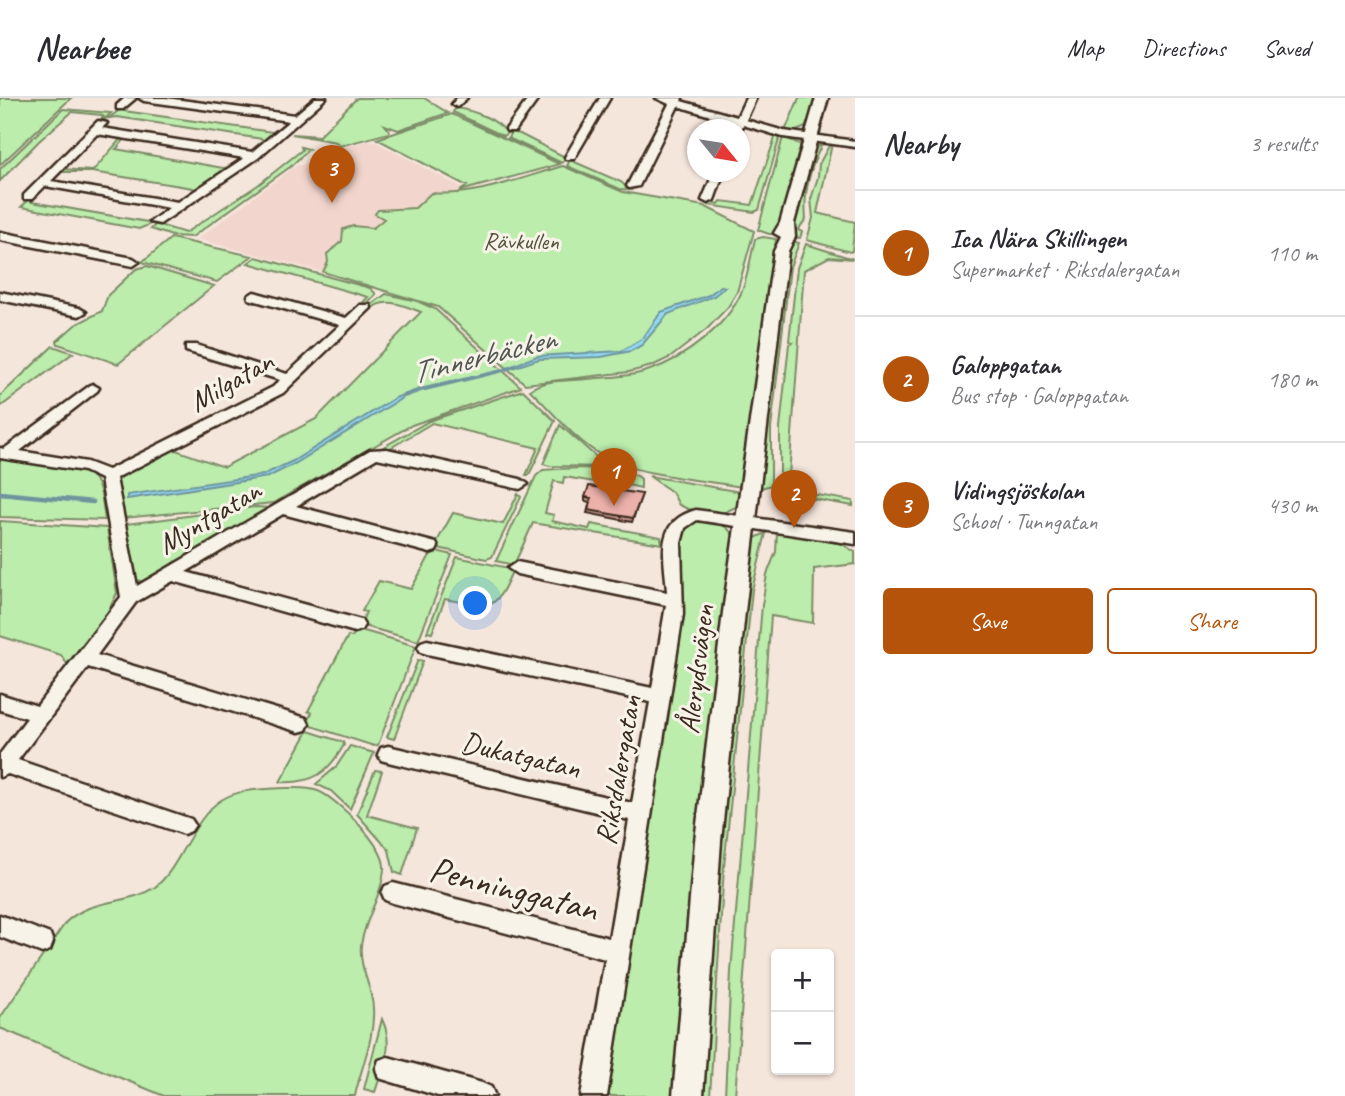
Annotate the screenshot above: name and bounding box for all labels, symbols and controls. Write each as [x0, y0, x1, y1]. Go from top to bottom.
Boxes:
text: Nearbee [35, 27, 129, 69]
text: Map [1067, 33, 1104, 63]
text: Directions [1142, 33, 1225, 63]
text: Saved [1263, 33, 1310, 63]
north arrow [687, 119, 750, 182]
text: Nearby [883, 125, 959, 163]
text: 3 results [1250, 129, 1317, 158]
pin: 3 [309, 145, 355, 203]
text: Ica Nära Skillingen [950, 222, 1126, 255]
park label: Rävkullen [483, 226, 559, 256]
text: 1 [901, 239, 911, 268]
text: 110 m [1268, 239, 1317, 268]
text: Supermarket · Riksdalergatan [950, 255, 1179, 284]
water label: Tinnerbäcken [407, 317, 563, 393]
street label: Milgatan [182, 341, 281, 420]
text: Galoppgatan [950, 348, 1061, 381]
text: 2 [901, 365, 911, 394]
text: 180 m [1268, 365, 1317, 394]
text: Bus stop · Galoppgatan [950, 381, 1128, 410]
pin: 1 [591, 448, 637, 506]
pin: 2 [771, 470, 817, 528]
street label: Myntgatan [150, 471, 269, 563]
text: Vidingsjöskolan [950, 474, 1084, 507]
text: 3 [901, 491, 911, 520]
text: 430 m [1268, 491, 1317, 520]
text: School · Tunngatan [950, 507, 1097, 536]
your location [458, 586, 492, 620]
button: Save [883, 588, 1093, 654]
button: Share [1107, 588, 1317, 654]
street label: Ålerydsvägen [669, 602, 723, 736]
street label: Riksdalergatan [586, 692, 650, 848]
street label: Dukatgatan [458, 723, 585, 787]
street label: Penninggatan [425, 845, 604, 932]
map controls [771, 949, 834, 1075]
button: + [771, 949, 834, 1012]
button: − [771, 1012, 834, 1075]

